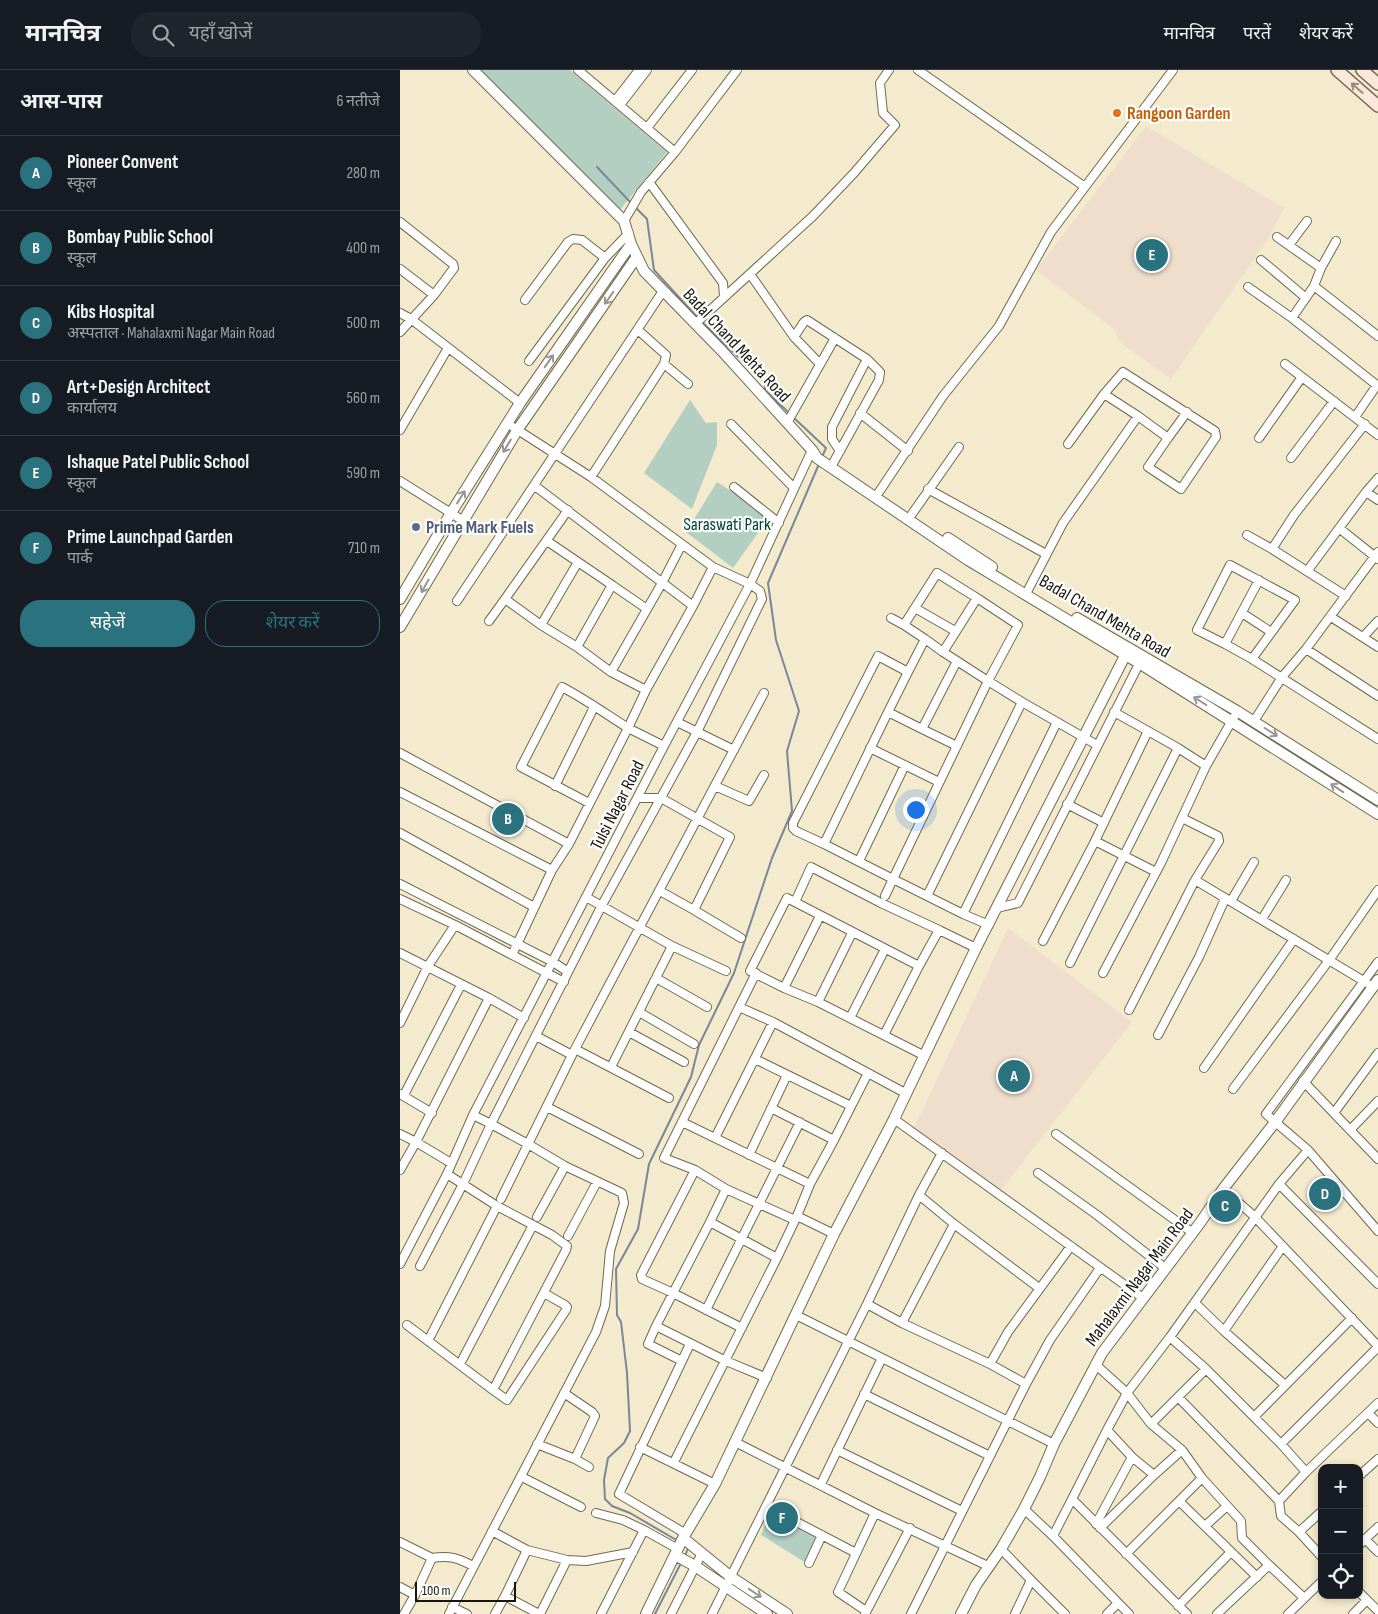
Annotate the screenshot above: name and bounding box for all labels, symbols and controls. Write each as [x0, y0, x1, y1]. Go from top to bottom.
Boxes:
search box [131, 12, 481, 57]
text: मानचित्र [25, 19, 101, 48]
icon: search [149, 21, 177, 49]
text: यहाँ खोजें [189, 22, 252, 45]
text: मानचित्र [1164, 23, 1215, 44]
text: परतें [1243, 23, 1271, 44]
text: शेयर करें [1299, 23, 1353, 44]
one-way arrow [1351, 82, 1364, 93]
text: आस-पास [20, 89, 102, 114]
text: 6 नतीजे [336, 92, 380, 111]
place label: Rangoon Garden [1127, 103, 1231, 124]
marker: Rangoon Garden [1111, 107, 1123, 119]
text: Pioneer Convent [67, 151, 178, 174]
text: A [32, 164, 40, 183]
text: 280 m [346, 164, 380, 183]
text: स्कूल [67, 174, 96, 193]
text: Bombay Public School [67, 226, 213, 249]
pin: E [1136, 236, 1168, 274]
text: B [32, 239, 40, 258]
text: 400 m [346, 239, 380, 258]
text: स्कूल [67, 249, 96, 268]
street label: Badal Chand Mehta Road [678, 284, 795, 407]
one-way arrow [604, 291, 614, 305]
text: Kibs Hospital [67, 301, 154, 324]
text: C [32, 314, 40, 333]
text: 500 m [346, 314, 380, 333]
text: अस्पताल · Mahalaxmi Nagar Main Road [67, 324, 275, 343]
one-way arrow [544, 354, 554, 368]
text: Art+Design Architect [67, 376, 210, 399]
text: D [32, 389, 40, 408]
text: 560 m [347, 389, 380, 408]
text: कार्यालय [67, 399, 117, 418]
one-way arrow [501, 439, 511, 453]
text: Ishaque Patel Public School [67, 451, 249, 474]
text: E [33, 464, 39, 483]
text: 590 m [347, 464, 380, 483]
text: स्कूल [67, 474, 96, 493]
one-way arrow [456, 490, 466, 504]
park label: Saraswati Park [683, 514, 771, 535]
place label: Prime Mark Fuels [426, 517, 534, 538]
marker: Prime Mark Fuels [410, 521, 422, 533]
text: Prime Launchpad Garden [67, 526, 233, 549]
text: F [33, 539, 39, 558]
text: 710 m [348, 539, 380, 558]
text: पार्क [67, 549, 93, 568]
street label: Badal Chand Mehta Road [1035, 570, 1174, 663]
one-way arrow [419, 579, 429, 593]
button: सहेजें [20, 600, 195, 647]
button: शेयर करें [205, 600, 380, 647]
one-way arrow [1193, 695, 1207, 705]
one-way arrow [1263, 727, 1277, 737]
street label: Tulsi Nagar Road [586, 757, 649, 853]
one-way arrow [1330, 783, 1344, 793]
your location [903, 797, 929, 823]
pin: B [492, 800, 524, 838]
pin: A [998, 1057, 1030, 1095]
pin: D [1309, 1175, 1341, 1213]
pin: C [1209, 1187, 1241, 1225]
street label: Mahalaxmi Nagar Main Road [1081, 1204, 1198, 1350]
map controls [1318, 1464, 1363, 1599]
button: + [1318, 1464, 1363, 1509]
pin: F [766, 1499, 798, 1537]
button: − [1318, 1509, 1363, 1554]
button: locate [1318, 1554, 1363, 1599]
scale bar [415, 1579, 516, 1602]
text: 100 m [422, 1582, 451, 1599]
one-way arrow [748, 1588, 762, 1598]

